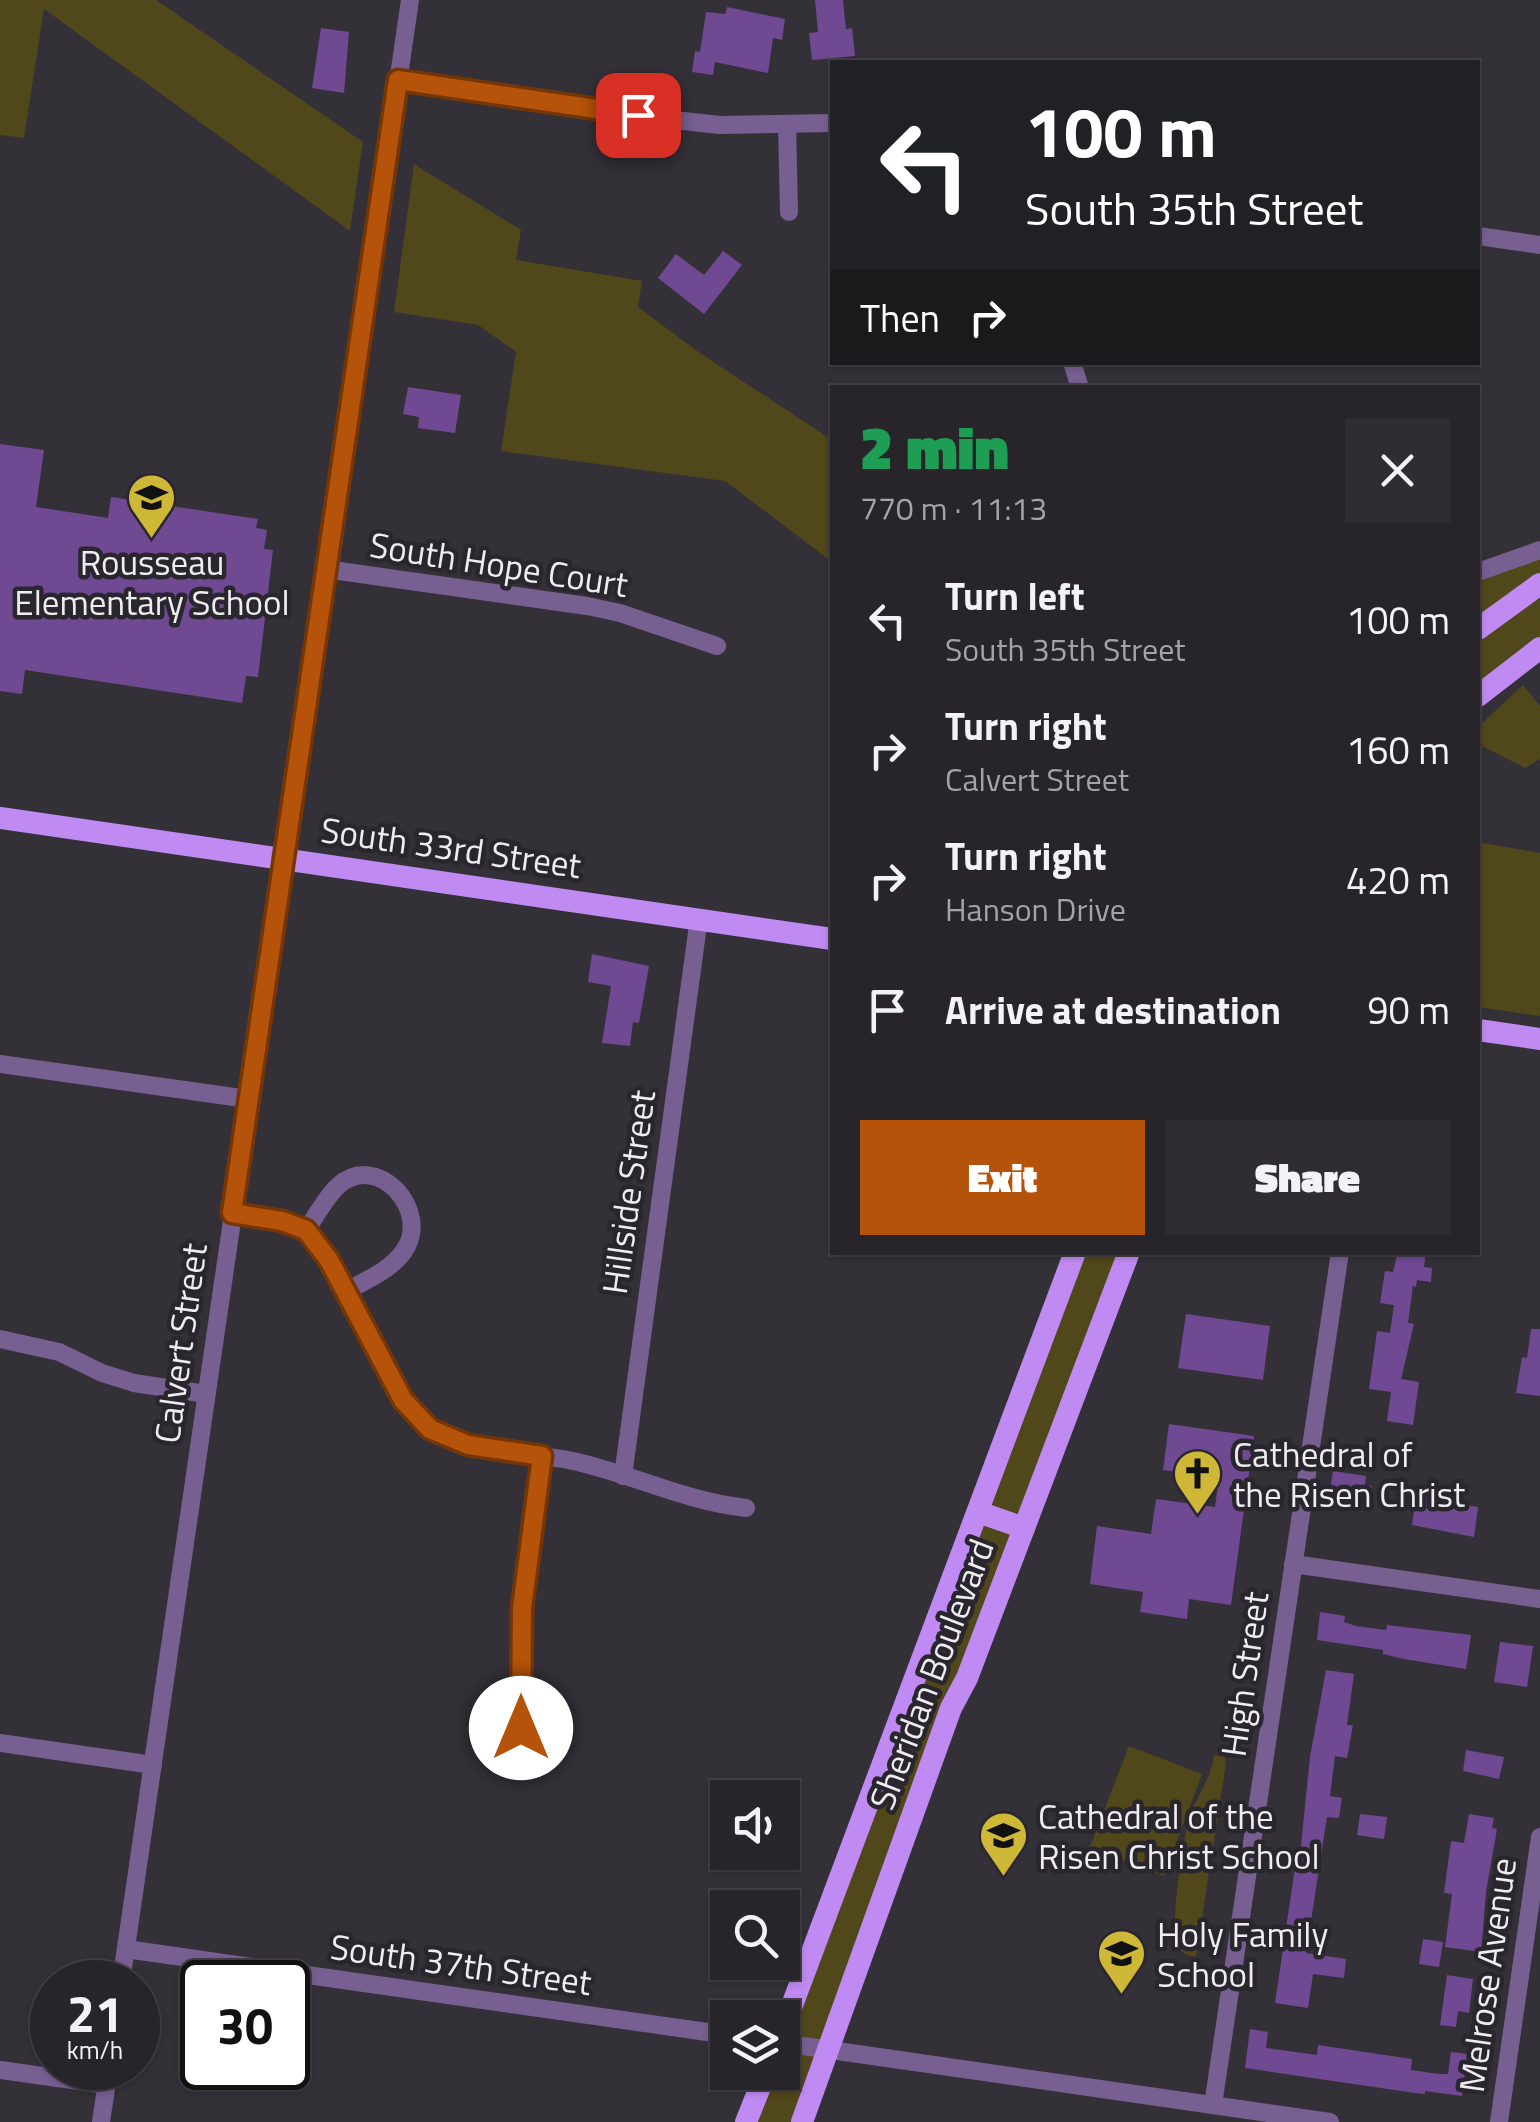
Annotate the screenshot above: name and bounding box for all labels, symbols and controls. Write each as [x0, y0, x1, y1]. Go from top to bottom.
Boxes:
pin [596, 73, 681, 158]
text: 100 m [1025, 78, 1217, 184]
icon: arrive [611, 88, 666, 143]
icon: left [860, 100, 990, 230]
text: South 35th Street [1025, 174, 1363, 242]
text: Then [860, 289, 940, 347]
icon: right [960, 290, 1015, 345]
text: 2 min [860, 401, 1009, 492]
button: close [1345, 418, 1450, 523]
school or university icon: Rousseau Elementary School [126, 472, 178, 540]
text: 770 m · 11:13 [860, 484, 1047, 532]
street label: South Hope Court [366, 517, 632, 611]
place label: Rousseau Elementary School [14, 535, 290, 629]
text: Turn left [945, 567, 1085, 625]
text: 100 m [1346, 591, 1450, 649]
icon: left [860, 593, 915, 648]
text: South 35th Street [945, 625, 1185, 673]
text: Turn right [945, 697, 1107, 755]
text: 160 m [1346, 721, 1450, 779]
icon: right [860, 723, 915, 778]
text: Calvert Street [945, 755, 1129, 803]
street label: South 33rd Street [317, 802, 585, 892]
text: Turn right [945, 827, 1107, 885]
text: 420 m [1346, 851, 1450, 909]
icon: right [860, 853, 915, 908]
text: Hanson Drive [945, 885, 1126, 933]
text: Arrive at destination [945, 981, 1281, 1039]
text: 90 m [1367, 981, 1450, 1039]
icon: arrive [860, 983, 915, 1038]
street label: Hillside Street [587, 1086, 669, 1298]
button: Exit [860, 1120, 1145, 1235]
button: Share [1165, 1120, 1450, 1235]
street label: Calvert Street [139, 1240, 221, 1446]
place label: Cathedral of the Risen Christ [1233, 1427, 1465, 1521]
church icon: Cathedral of the Risen Christ [1172, 1448, 1224, 1516]
street label: Sheridan Boulevard [855, 1531, 1007, 1817]
street label: High Street [1206, 1588, 1282, 1760]
position arrow [469, 1676, 573, 1780]
map controls [710, 1780, 800, 2090]
button: sound [710, 1780, 800, 1870]
place label: Cathedral of the Risen Christ School [1038, 1789, 1320, 1883]
school or university icon: Cathedral of the Risen Christ School [977, 1810, 1029, 1878]
street label: Melrose Avenue [1444, 1854, 1530, 2096]
button: search [710, 1890, 800, 1980]
place label: Holy Family School [1157, 1907, 1328, 2001]
street label: South 37th Street [327, 1919, 595, 2009]
school or university icon: Holy Family School [1096, 1928, 1148, 1996]
speed limit sign: 30 [180, 1960, 310, 2090]
text: 21 [67, 1975, 123, 2051]
button: layers [710, 2000, 800, 2090]
text: km/h [67, 2031, 123, 2069]

